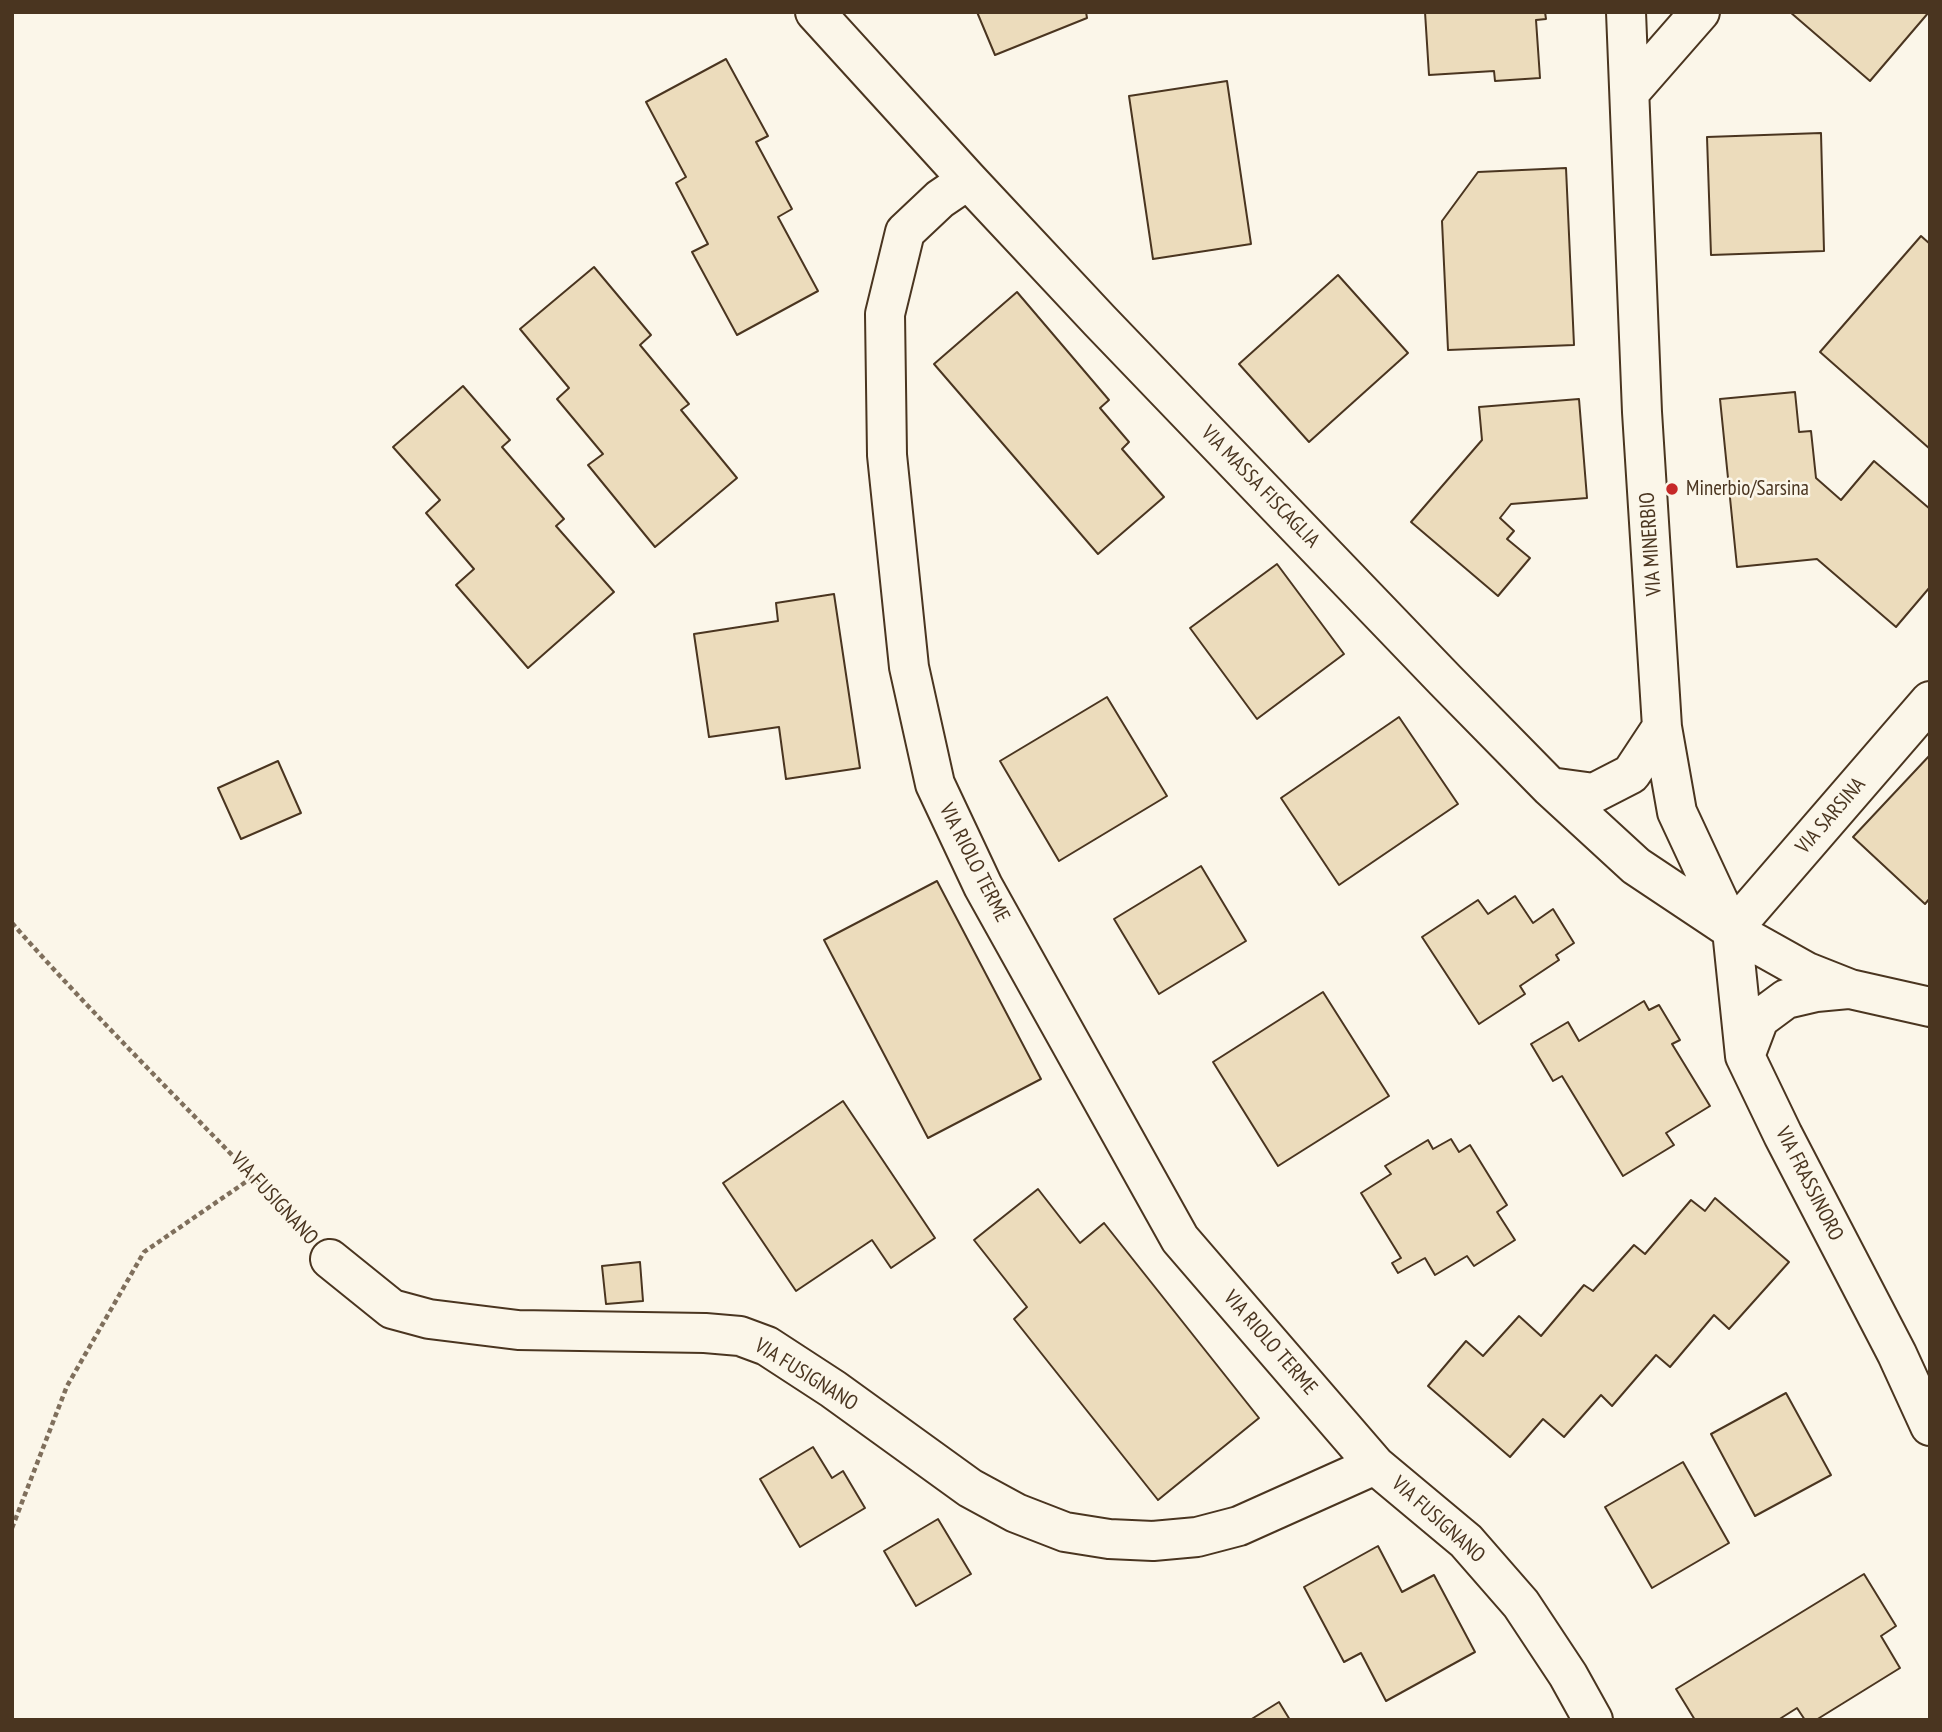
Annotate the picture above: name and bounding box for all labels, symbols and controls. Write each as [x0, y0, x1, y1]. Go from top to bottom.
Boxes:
street label: VIA MASSA FISCAGLIA [1195, 421, 1325, 553]
place label: Minerbio/Sarsina [1686, 476, 1809, 502]
marker: Minerbio/Sarsina [1664, 481, 1680, 497]
street label: VIA MINERBIO [1635, 491, 1667, 597]
street label: VIA SARSINA [1791, 773, 1871, 859]
street label: VIA RIOLO TERME [933, 799, 1015, 927]
street label: VIA FRASSINORO [1770, 1123, 1848, 1245]
street label: VIA FUSIGNANO [225, 1148, 323, 1250]
street label: VIA RIOLO TERME [1218, 1286, 1322, 1400]
street label: VIA FUSIGNANO [750, 1333, 862, 1417]
street label: VIA FUSIGNANO [1386, 1472, 1490, 1568]

